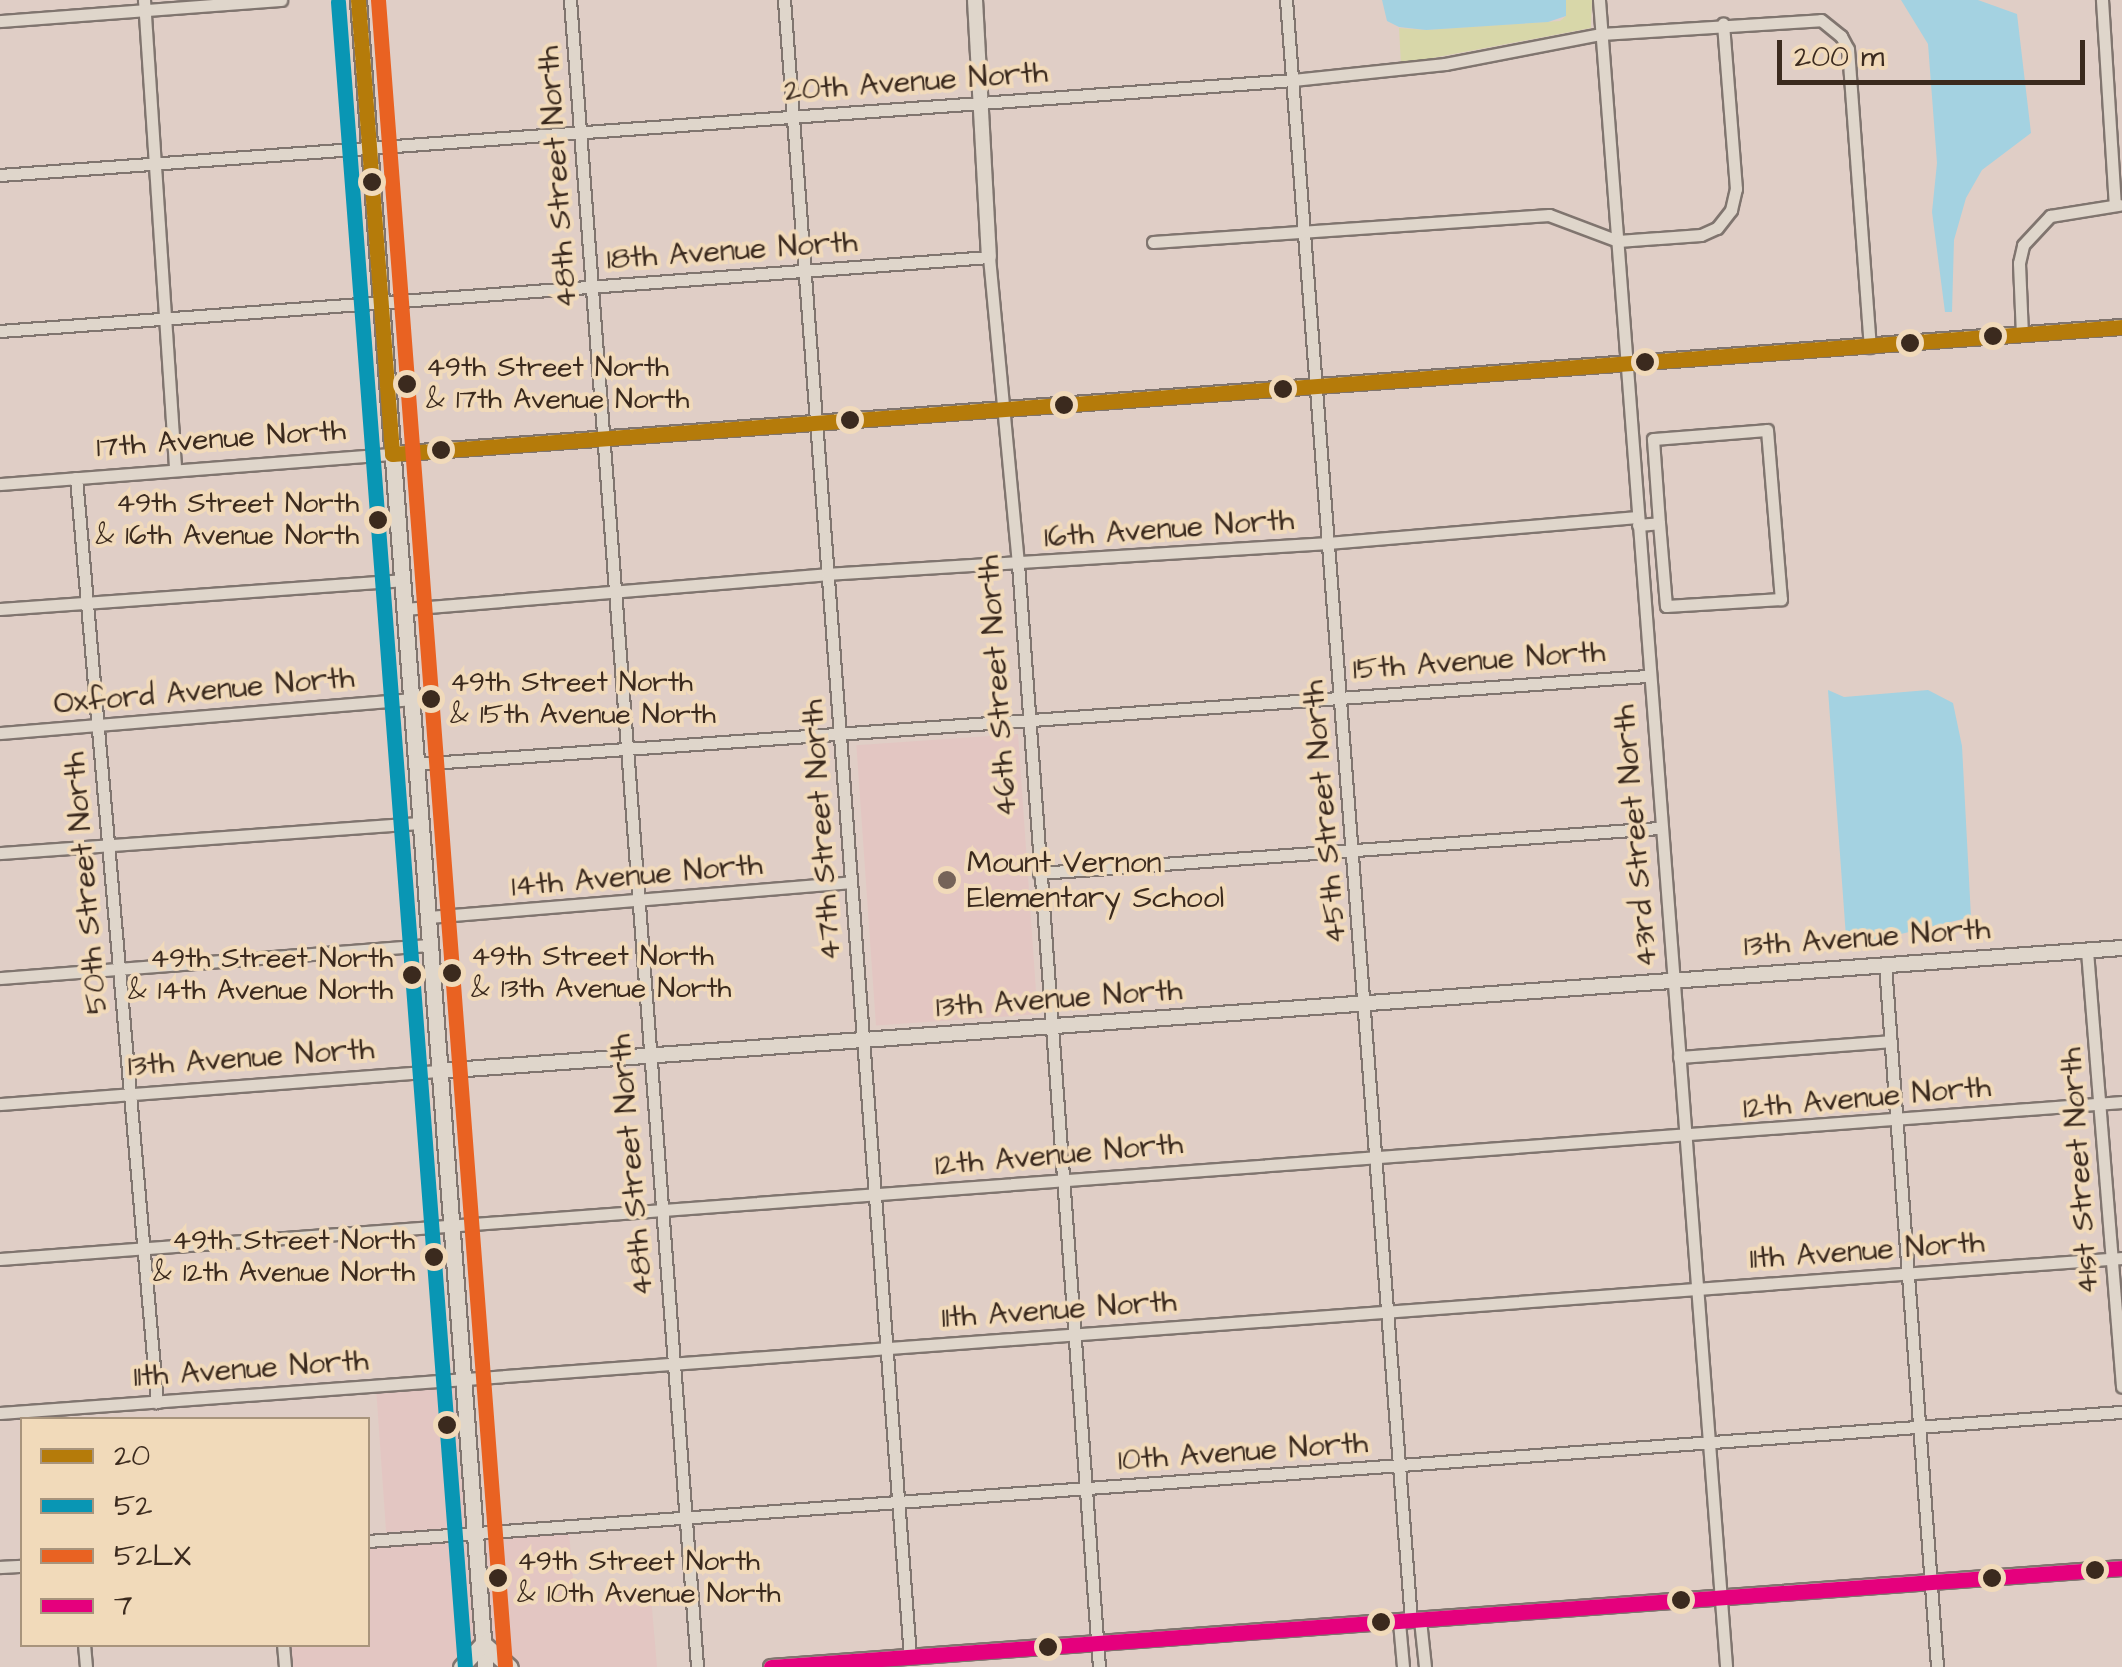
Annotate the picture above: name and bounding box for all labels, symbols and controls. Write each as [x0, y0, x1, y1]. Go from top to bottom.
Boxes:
scale bar [1782, 20, 2090, 82]
text: 200 m [1794, 36, 1884, 78]
street label: 48th Street North [531, 45, 585, 309]
street label: 20th Avenue North [783, 55, 1049, 109]
unlabelled marker [362, 172, 382, 192]
street label: 18th Avenue North [606, 224, 858, 278]
unlabelled marker [1983, 326, 2003, 346]
unlabelled marker [1900, 333, 1920, 353]
place label: 49th Street North & 17th Avenue North [426, 351, 689, 417]
unlabelled marker [1635, 352, 1655, 372]
marker: 49th Street North & 17th Avenue North [397, 374, 417, 394]
unlabelled marker [1273, 379, 1293, 399]
unlabelled marker [1054, 395, 1074, 415]
unlabelled marker [840, 410, 860, 430]
street label: 17th Avenue North [95, 412, 347, 466]
unlabelled marker [431, 440, 451, 460]
place label: 49th Street North & 16th Avenue North [95, 487, 359, 553]
street label: 16th Avenue North [1043, 502, 1295, 556]
marker: 49th Street North & 16th Avenue North [368, 510, 388, 530]
street label: 46th Street North [971, 554, 1025, 818]
street label: 15th Avenue North [1352, 634, 1606, 688]
street label: Oxford Avenue North [52, 660, 356, 722]
place label: 49th Street North & 15th Avenue North [450, 666, 716, 732]
street label: 45th Street North [1296, 679, 1354, 945]
marker: 49th Street North & 15th Avenue North [421, 689, 441, 709]
street label: 47th Street North [795, 698, 849, 962]
street label: 43rd Street North [1607, 703, 1665, 969]
street label: 50th Street North [57, 750, 115, 1016]
place label: Mount Vernon Elementary School [967, 845, 1224, 916]
street label: 14th Avenue North [510, 847, 764, 905]
marker: Mount Vernon Elementary School [936, 869, 958, 891]
street label: 13th Avenue North [1743, 911, 1991, 965]
place label: 49th Street North & 13th Avenue North [471, 940, 731, 1006]
place label: 49th Street North & 14th Avenue North [128, 942, 393, 1008]
marker: 49th Street North & 13th Avenue North [442, 963, 462, 983]
marker: 49th Street North & 14th Avenue North [402, 965, 422, 985]
street label: 13th Avenue North [935, 972, 1183, 1026]
street label: 13th Avenue North [127, 1031, 375, 1085]
street label: 48th Street North [603, 1033, 661, 1297]
street label: 41st Street North [2053, 1046, 2107, 1296]
street label: 12th Avenue North [1742, 1069, 1992, 1127]
street label: 12th Avenue North [934, 1126, 1184, 1184]
place label: 49th Street North & 12th Avenue North [153, 1224, 415, 1290]
street label: 11th Avenue North [1748, 1225, 1986, 1277]
marker: 49th Street North & 12th Avenue North [424, 1247, 444, 1267]
street label: 11th Avenue North [940, 1284, 1178, 1336]
street label: 11th Avenue North [132, 1343, 370, 1395]
unlabelled marker [437, 1415, 457, 1435]
legend [20, 1417, 370, 1647]
street label: 10th Avenue North [1117, 1425, 1369, 1479]
text: 20 [114, 1435, 150, 1477]
text: 52 [114, 1485, 152, 1527]
text: 52LX [114, 1535, 191, 1577]
place label: 49th Street North & 10th Avenue North [517, 1545, 781, 1611]
unlabelled marker [2085, 1560, 2105, 1580]
marker: 49th Street North & 10th Avenue North [488, 1568, 508, 1588]
unlabelled marker [1982, 1568, 2002, 1588]
text: 7 [114, 1585, 132, 1627]
unlabelled marker [1671, 1590, 1691, 1610]
unlabelled marker [1371, 1612, 1391, 1632]
unlabelled marker [1038, 1637, 1058, 1657]

